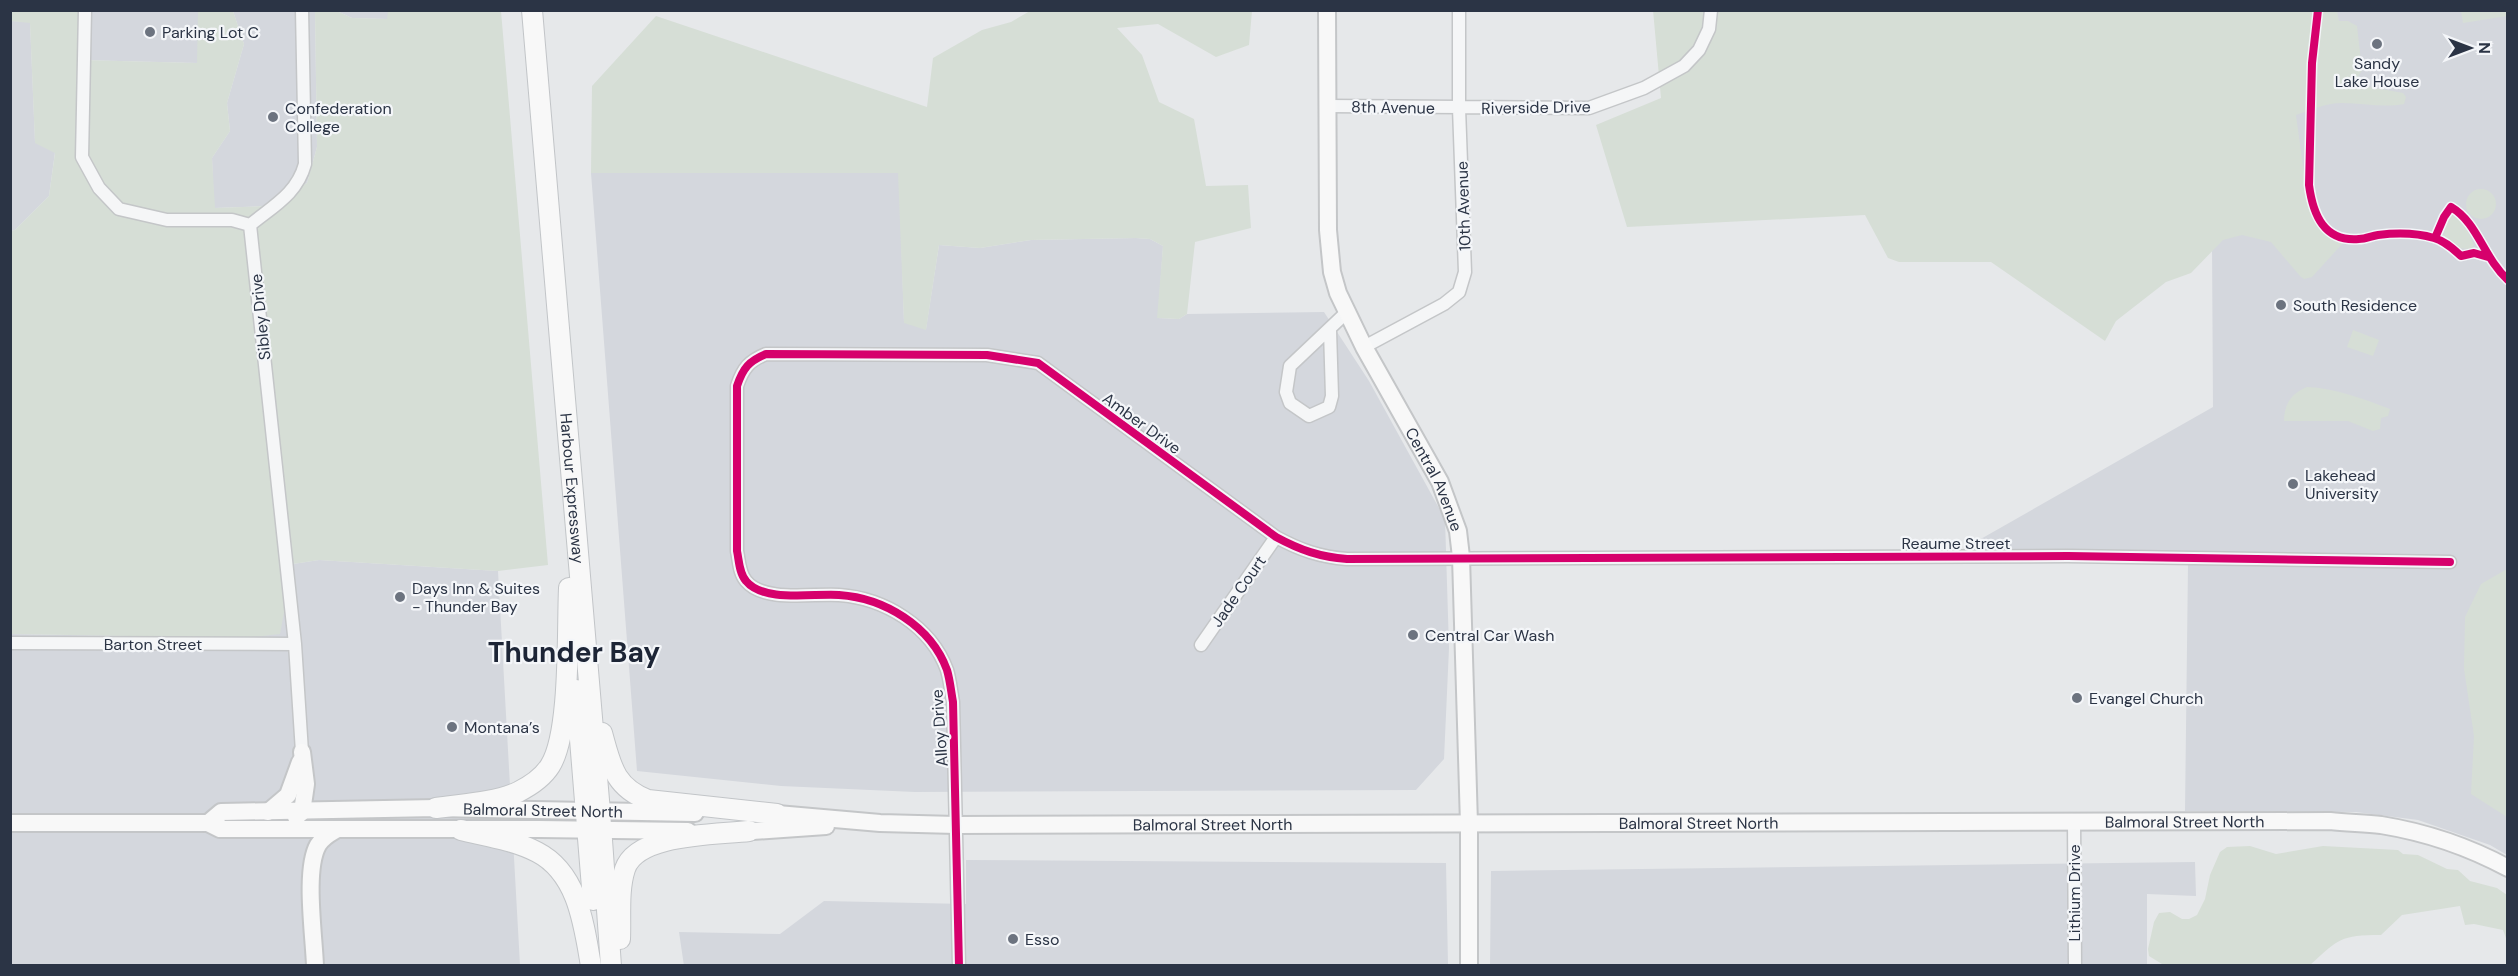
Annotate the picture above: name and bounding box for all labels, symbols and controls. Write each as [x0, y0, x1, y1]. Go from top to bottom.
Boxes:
north arrow [2440, 18, 2500, 78]
place label: Parking Lot C [162, 22, 259, 43]
marker: Parking Lot C [143, 25, 157, 39]
marker: Sandy Lake House [2370, 37, 2384, 51]
text: N [2474, 42, 2495, 54]
place label: Sandy Lake House [2335, 53, 2419, 92]
street label: 8th Avenue [1351, 96, 1435, 119]
street label: Riverside Drive [1481, 96, 1591, 119]
place label: Confederation College [285, 98, 392, 137]
marker: Confederation College [266, 110, 280, 124]
street label: 10th Avenue [1451, 161, 1476, 251]
street label: Sibley Drive [246, 273, 275, 361]
place label: South Residence [2293, 295, 2417, 316]
marker: South Residence [2274, 298, 2288, 312]
street label: Amber Drive [1098, 388, 1185, 459]
street label: Harbour Expressway [555, 412, 589, 565]
street label: Central Avenue [1400, 424, 1467, 534]
place label: Lakehead University [2305, 465, 2379, 504]
marker: Lakehead University [2286, 477, 2300, 491]
street label: Reaume Street [1902, 533, 2010, 554]
street label: Jade Court [1206, 552, 1271, 631]
place label: Days Inn & Suites - Thunder Bay [412, 578, 540, 617]
marker: Days Inn & Suites - Thunder Bay [393, 590, 407, 604]
place label: Central Car Wash [1425, 625, 1554, 646]
marker: Central Car Wash [1406, 628, 1420, 642]
street label: Barton Street [104, 634, 202, 655]
district label: Thunder Bay [488, 634, 660, 671]
street label: Alloy Drive [926, 688, 953, 767]
place label: Evangel Church [2089, 688, 2203, 709]
marker: Evangel Church [2070, 691, 2084, 705]
place label: Montana’s [464, 717, 540, 738]
marker: Montana’s [445, 720, 459, 734]
street label: Balmoral Street North [463, 799, 623, 823]
street label: Balmoral Street North [2105, 811, 2264, 833]
street label: Balmoral Street North [1619, 813, 1778, 834]
street label: Balmoral Street North [1133, 814, 1292, 835]
street label: Lithium Drive [2064, 844, 2085, 942]
place label: Esso [1025, 929, 1060, 950]
marker: Esso [1006, 932, 1020, 946]

